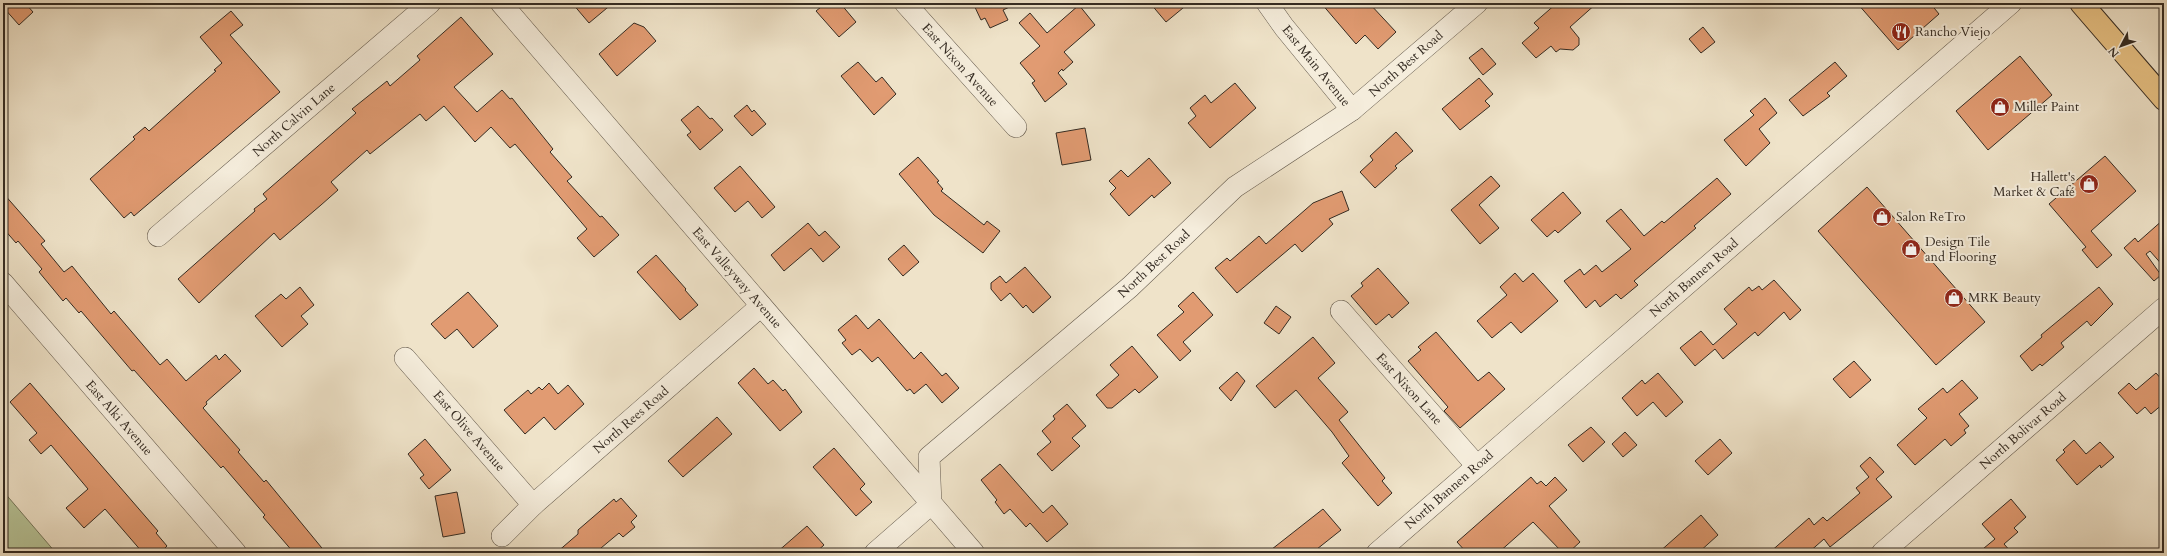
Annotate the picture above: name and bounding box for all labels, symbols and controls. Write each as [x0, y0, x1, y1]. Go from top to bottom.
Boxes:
street label: East Nixon Avenue [918, 19, 1002, 111]
street label: East Main Avenue [1277, 21, 1355, 111]
restaurant icon: Rancho Viejo [1890, 21, 1912, 43]
place label: Rancho Viejo [1915, 23, 1990, 41]
north arrow [2101, 26, 2141, 66]
street label: North Best Road [1365, 27, 1447, 101]
text: N [2105, 43, 2123, 61]
street label: North Calvin Lane [249, 79, 339, 161]
shop icon: Miller Paint [1989, 96, 2011, 118]
place label: Miller Paint [2014, 98, 2079, 116]
place label: Hallett's Market & Café [1993, 168, 2075, 201]
shop icon: Hallett's Market & Café [2078, 173, 2100, 195]
shop icon: Salon ReTro [1871, 206, 1893, 228]
place label: Salon ReTro [1896, 208, 1966, 226]
street label: East Valleyway Avenue [688, 224, 786, 333]
street label: North Best Road [1114, 226, 1194, 302]
place label: Design Tile and Flooring [1925, 233, 1997, 266]
street label: North Bannen Road [1646, 234, 1742, 322]
shop icon: Design Tile and Flooring [1900, 238, 1922, 260]
shop icon: MRK Beauty [1943, 287, 1965, 309]
place label: MRK Beauty [1968, 289, 2041, 307]
street label: East Nixon Lane [1372, 349, 1446, 429]
street label: East Alki Avenue [81, 376, 157, 460]
street label: North Rees Road [589, 382, 673, 458]
street label: East Olive Avenue [429, 387, 509, 475]
street label: North Bolivar Road [1976, 388, 2070, 474]
street label: North Bannen Road [1401, 446, 1497, 534]

